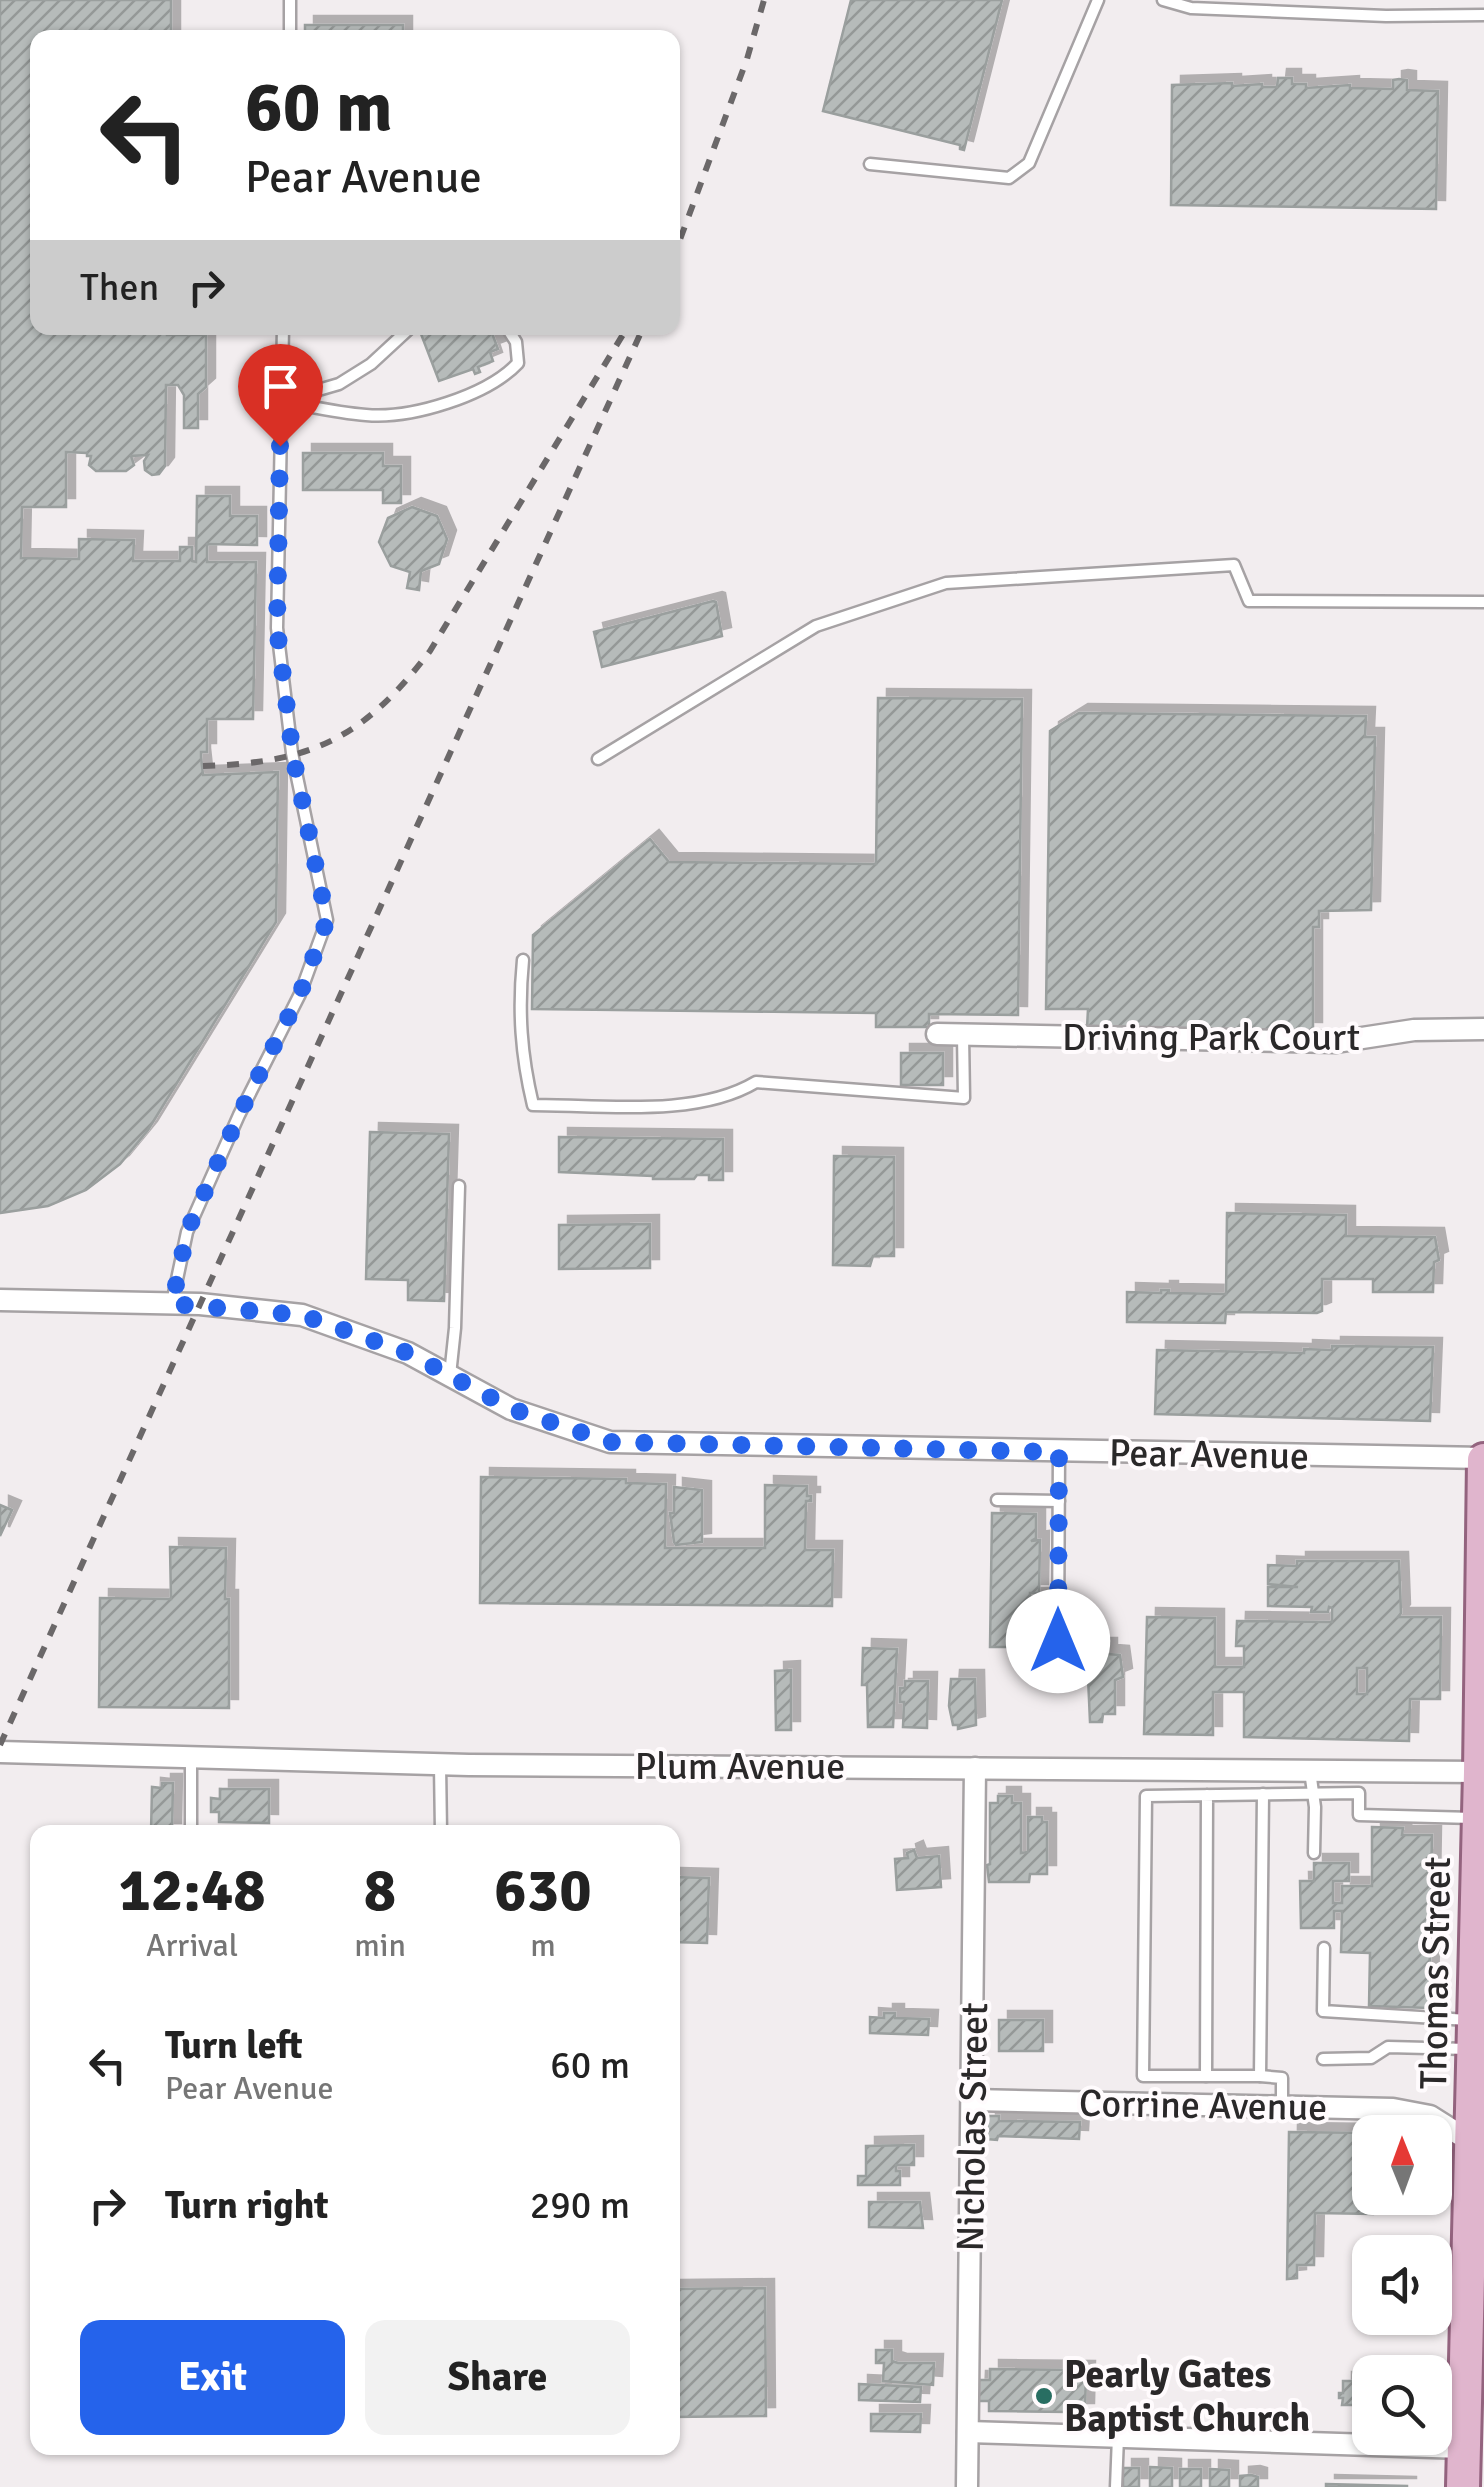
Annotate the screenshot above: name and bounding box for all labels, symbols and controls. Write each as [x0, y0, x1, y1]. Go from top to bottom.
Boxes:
text: 60 m [245, 64, 393, 150]
icon: left [80, 70, 210, 200]
text: Pear Avenue [245, 150, 482, 205]
icon: right [179, 260, 234, 315]
text: Then [80, 264, 159, 311]
pin [238, 344, 323, 447]
icon: arrive [253, 359, 308, 414]
street label: Driving Park Court [1062, 1014, 1360, 1061]
street label: Pear Avenue [1109, 1429, 1309, 1480]
position arrow [1006, 1589, 1110, 1693]
street label: Plum Avenue [635, 1743, 845, 1790]
text: 12:48 [118, 1854, 266, 1928]
text: 8 [364, 1854, 396, 1928]
text: 630 [494, 1854, 592, 1928]
street label: Thomas Street [1410, 1856, 1461, 2090]
text: Arrival [146, 1926, 238, 1965]
text: min [354, 1926, 406, 1965]
text: m [530, 1926, 556, 1965]
street label: Nicholas Street [947, 2002, 998, 2252]
text: Turn left [165, 2022, 303, 2069]
icon: left [80, 2038, 135, 2093]
text: 60 m [550, 2042, 630, 2089]
text: Pear Avenue [165, 2069, 333, 2108]
street label: Corrine Avenue [1078, 2080, 1328, 2131]
north arrow [1352, 2115, 1452, 2215]
map controls [1352, 2115, 1452, 2455]
icon: right [80, 2178, 135, 2233]
text: Turn right [165, 2182, 329, 2229]
text: 290 m [530, 2182, 630, 2229]
button: sound [1352, 2235, 1452, 2335]
button: Exit [80, 2320, 345, 2435]
button: Share [365, 2320, 630, 2435]
place label: Pearly Gates Baptist Church [1064, 2351, 1310, 2442]
button: search [1352, 2355, 1452, 2455]
marker: Pearly Gates Baptist Church [1033, 2385, 1055, 2407]

